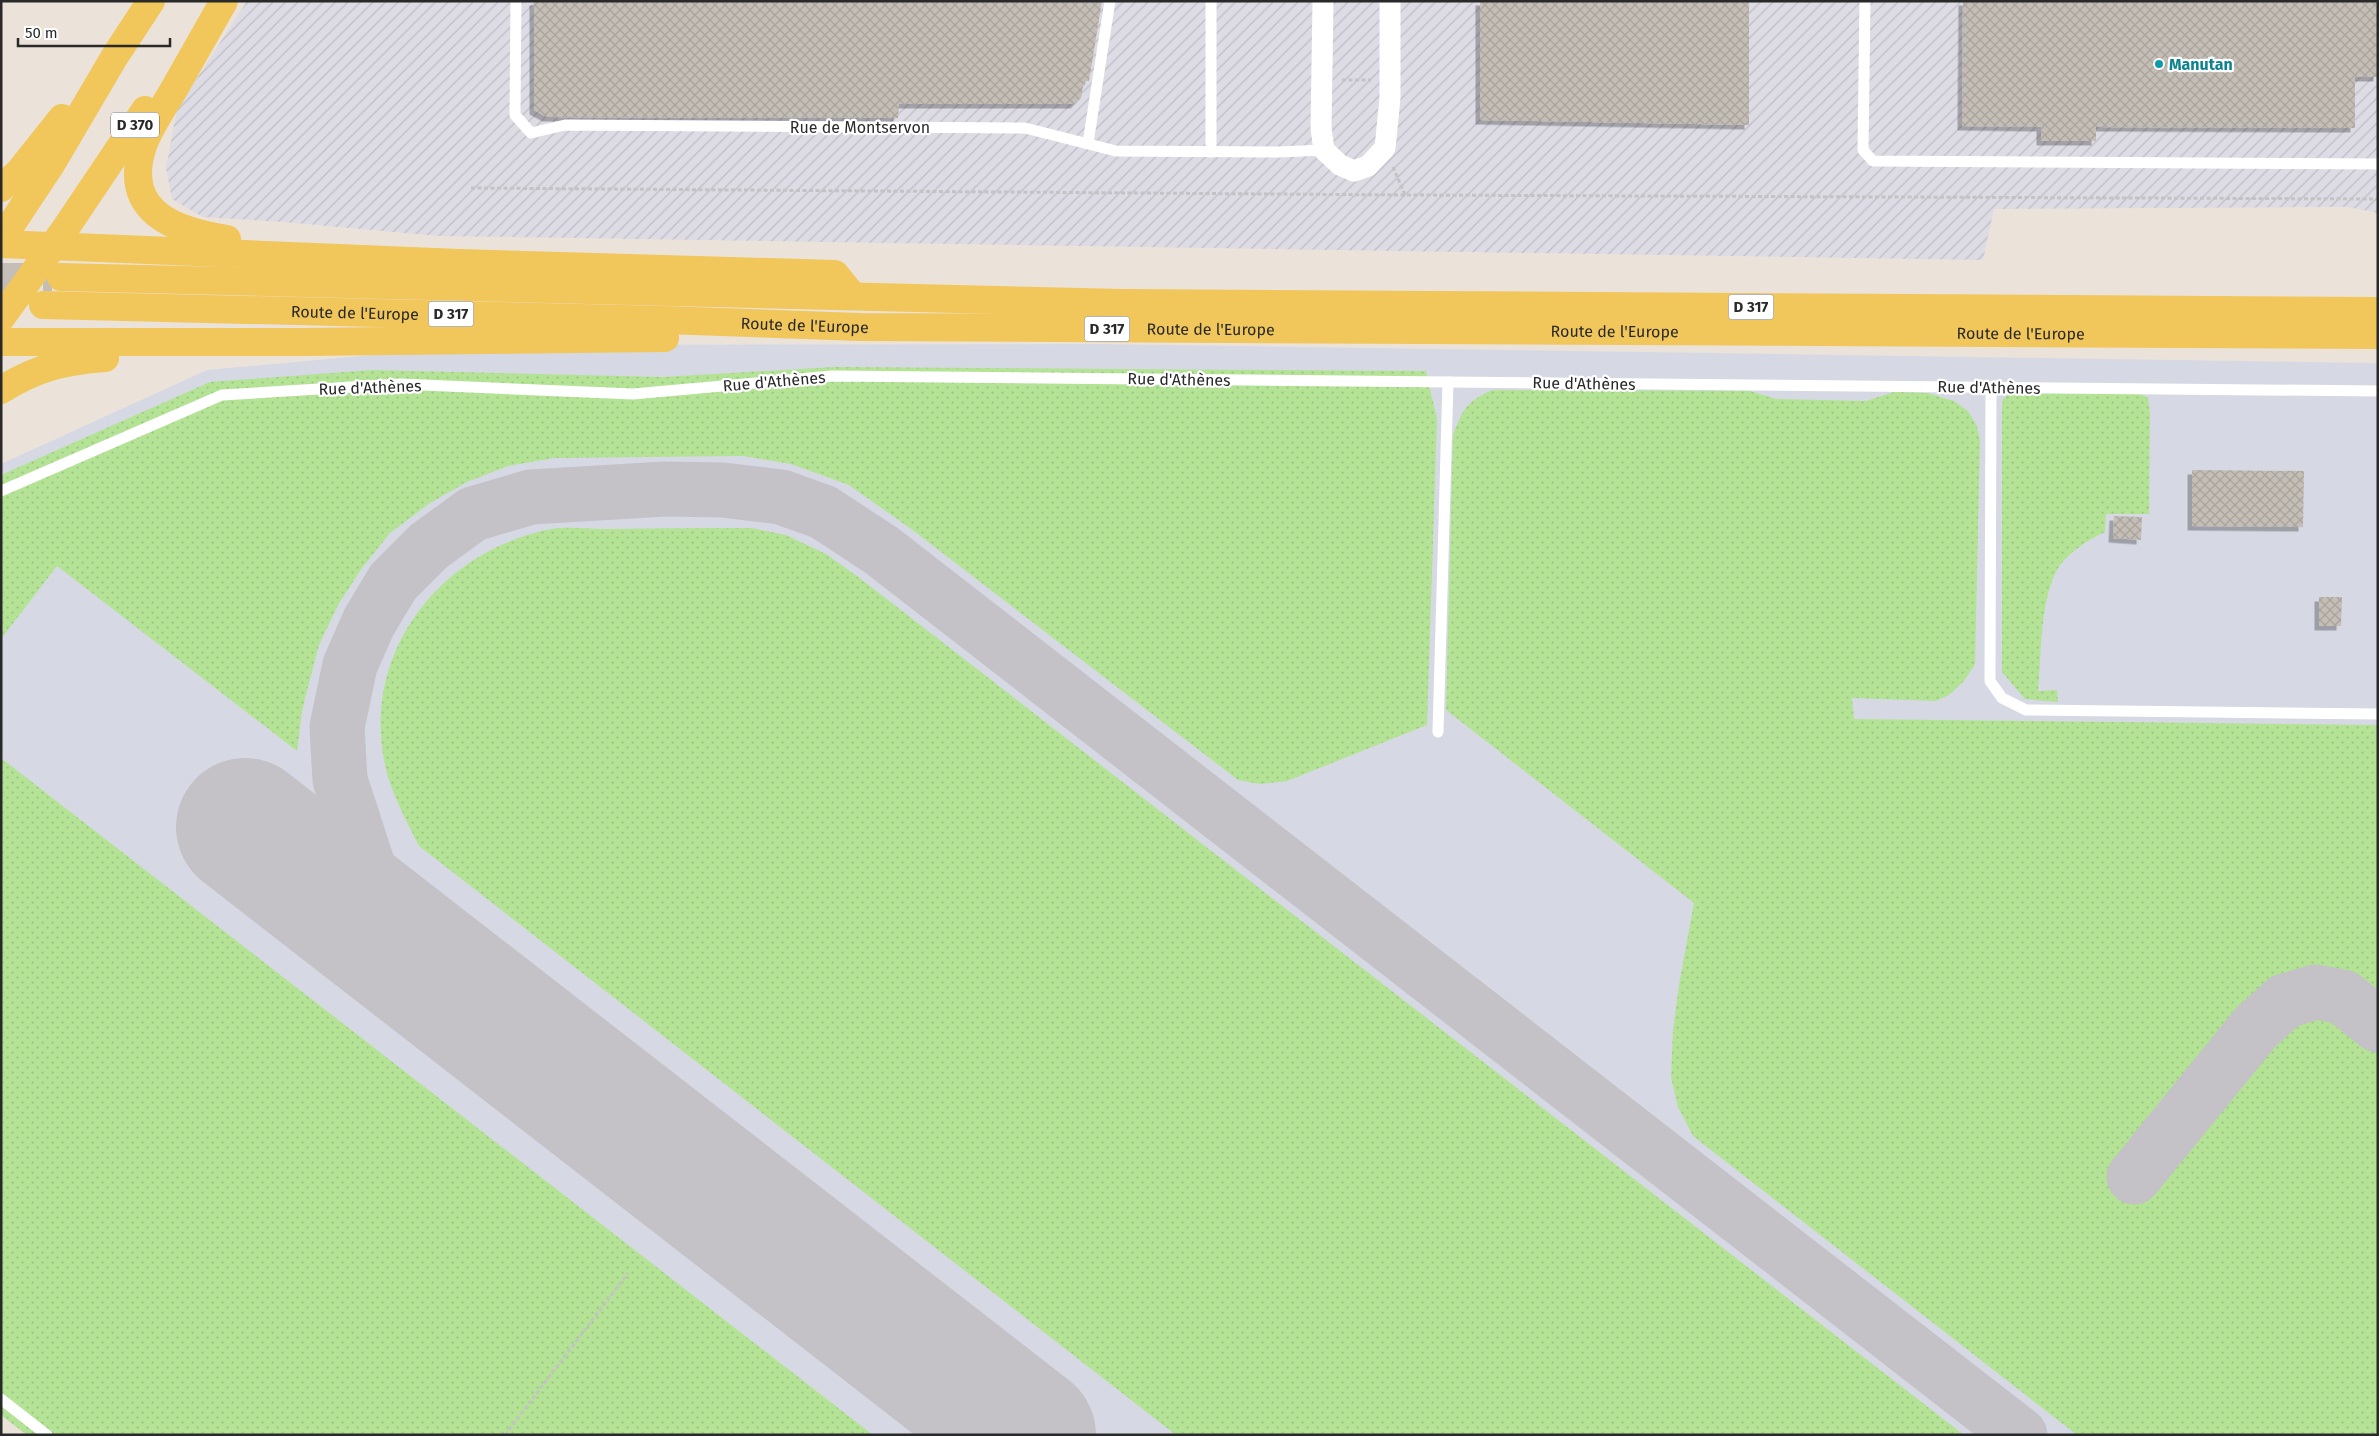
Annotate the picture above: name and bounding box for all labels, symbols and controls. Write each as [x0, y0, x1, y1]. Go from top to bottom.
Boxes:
scale bar [18, 15, 170, 47]
text: 50 m [25, 24, 58, 42]
place label: Manutan [2169, 55, 2233, 74]
marker: Manutan [2153, 58, 2165, 70]
road number: D 370 [111, 112, 159, 138]
street label: Rue de Montservon [790, 118, 930, 137]
road number: D 317 [1728, 294, 1774, 320]
street label: Route de l'Europe [291, 302, 419, 324]
road number: D 317 [428, 302, 474, 326]
street label: Route de l'Europe [740, 314, 869, 337]
road number: D 317 [1084, 316, 1130, 342]
street label: Route de l'Europe [1147, 320, 1275, 339]
street label: Route de l'Europe [1551, 322, 1679, 341]
street label: Route de l'Europe [1957, 324, 2085, 343]
street label: Rue d'Athènes [722, 368, 826, 395]
street label: Rue d'Athènes [1127, 369, 1231, 390]
street label: Rue d'Athènes [1532, 373, 1636, 394]
street label: Rue d'Athènes [318, 376, 422, 399]
street label: Rue d'Athènes [1937, 377, 2041, 398]

